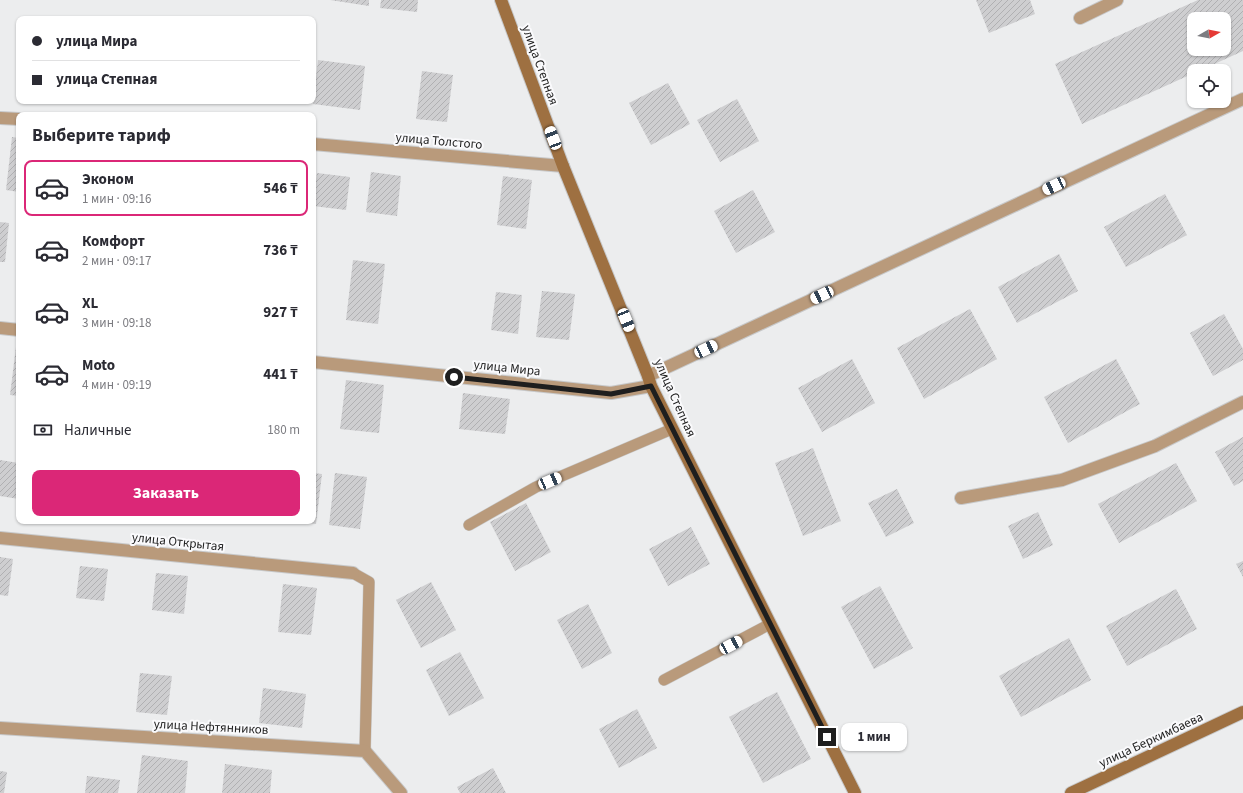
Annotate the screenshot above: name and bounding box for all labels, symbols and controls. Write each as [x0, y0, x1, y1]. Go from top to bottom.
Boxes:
north arrow [1187, 12, 1231, 56]
map controls [1187, 12, 1231, 108]
street label: улица Степная [517, 23, 563, 107]
text: улица Мира [56, 31, 137, 52]
button: locate [1187, 64, 1231, 108]
text: улица Степная [56, 69, 157, 90]
text: Выберите тариф [32, 123, 171, 148]
car [543, 125, 563, 151]
street label: улица Толстого [395, 128, 483, 154]
text: Эконом [82, 169, 134, 190]
icon: car [34, 170, 70, 206]
car [1041, 175, 1067, 197]
text: 546 ₸ [263, 178, 298, 199]
text: 1 мин · 09:16 [82, 190, 151, 208]
text: Комфорт [82, 231, 145, 252]
icon: car [34, 232, 70, 268]
text: 736 ₸ [263, 240, 298, 261]
text: 2 мин · 09:17 [82, 252, 151, 270]
car [809, 284, 835, 306]
text: XL [82, 293, 98, 314]
icon: car [34, 294, 70, 330]
text: 927 ₸ [263, 302, 298, 323]
car [616, 307, 636, 333]
text: 3 мин · 09:18 [82, 314, 151, 332]
car [693, 338, 719, 360]
text: Moto [82, 355, 115, 376]
icon: car [34, 356, 70, 392]
street label: улица Мира [473, 356, 541, 380]
street label: улица Степная [650, 356, 700, 440]
text: 441 ₸ [263, 364, 298, 385]
route start [445, 368, 463, 386]
text: 4 мин · 09:19 [82, 376, 151, 394]
icon: cash [32, 419, 54, 441]
text: Наличные [64, 420, 131, 441]
text: 180 m [267, 421, 300, 439]
button: Заказать [32, 470, 300, 516]
car [537, 471, 563, 491]
street label: улица Открытая [131, 528, 225, 556]
car [718, 634, 744, 656]
street label: улица Беркимбаева [1096, 708, 1206, 772]
street label: улица Нефтянников [153, 715, 269, 739]
callout: 1 мин [841, 723, 907, 751]
route end [818, 728, 836, 746]
text: 1 мин [857, 728, 891, 746]

